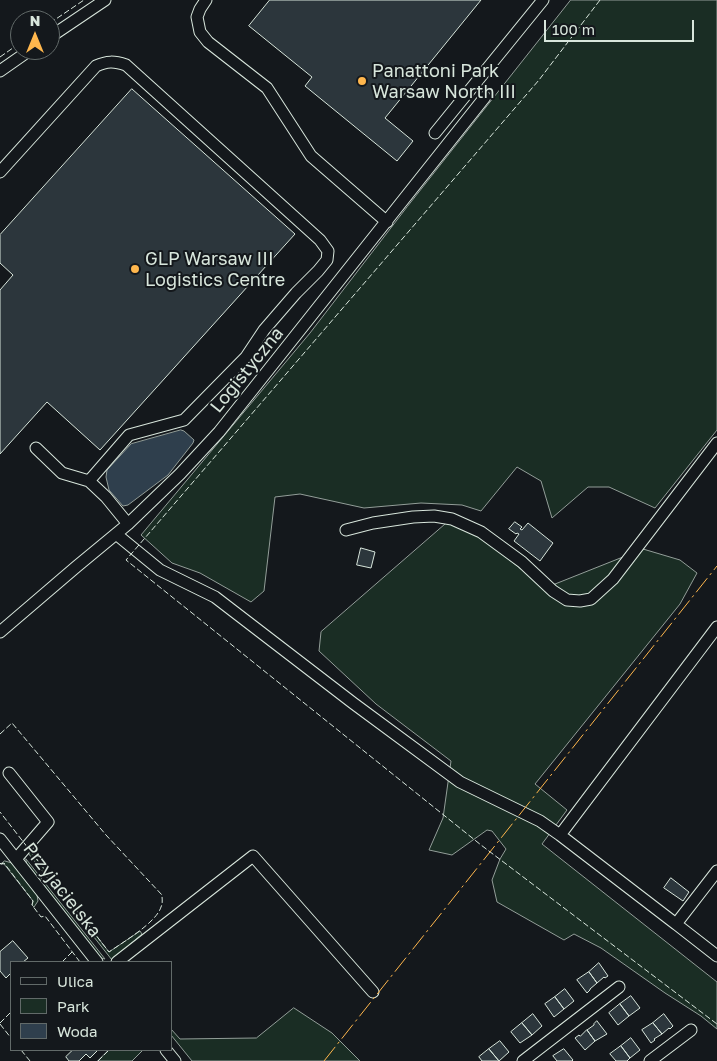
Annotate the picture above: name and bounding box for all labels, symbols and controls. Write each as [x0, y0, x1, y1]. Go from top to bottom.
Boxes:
north arrow [10, 10, 60, 60]
scale bar [547, 10, 697, 42]
text: N [30, 12, 40, 29]
text: 100 m [552, 20, 595, 38]
place label: Panattoni Park Warsaw North III [372, 60, 516, 102]
marker: Panattoni Park Warsaw North III [356, 75, 368, 87]
place label: GLP Warsaw III Logistics Centre [145, 248, 285, 290]
marker: GLP Warsaw III Logistics Centre [129, 263, 141, 275]
street label: Logistyczna [206, 323, 288, 417]
street label: Przyjacielska [18, 838, 106, 942]
legend [10, 961, 172, 1051]
text: Ulica [57, 972, 93, 990]
text: Park [57, 997, 89, 1015]
text: Woda [57, 1022, 98, 1040]

